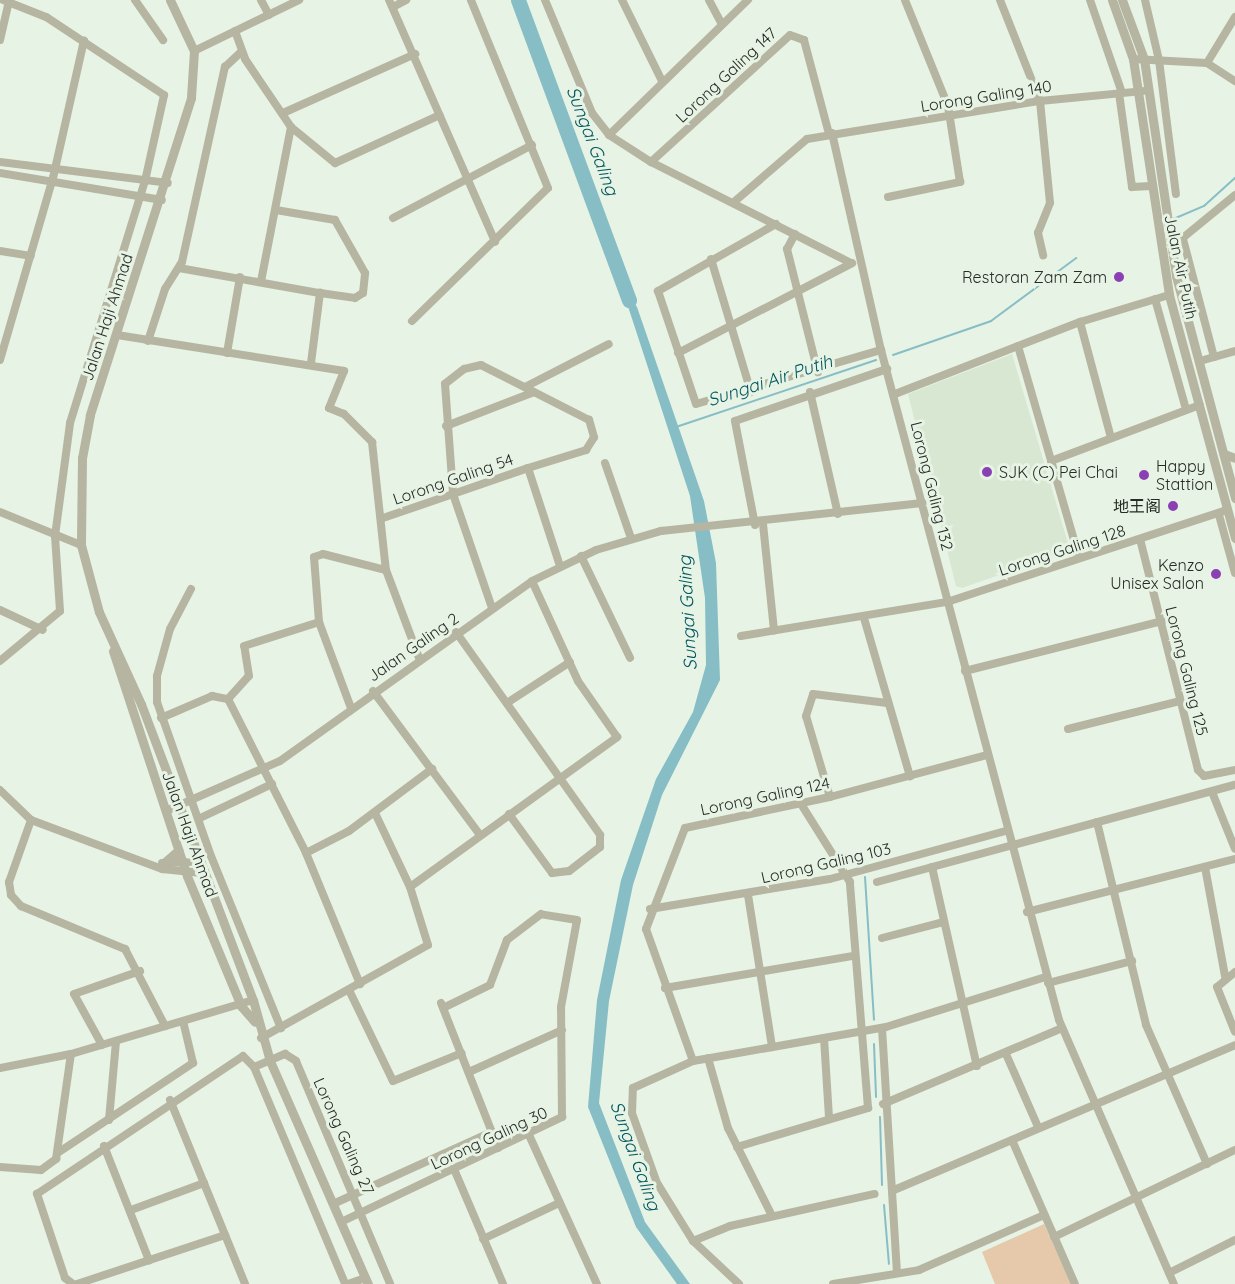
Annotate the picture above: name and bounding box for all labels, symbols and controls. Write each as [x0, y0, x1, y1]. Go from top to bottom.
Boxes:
street label: Lorong Galing 147 [672, 23, 780, 127]
street label: Lorong Galing 140 [919, 76, 1053, 116]
water label: Sungai Galing [561, 84, 623, 198]
street label: Jalan Air Putih [1161, 213, 1201, 321]
street label: Jalan Haji Ahmad [77, 251, 137, 383]
place label: Restoran Zam Zam [962, 267, 1107, 287]
marker: Restoran Zam Zam [1112, 270, 1126, 284]
water label: Sungai Air Putih [705, 351, 835, 411]
street label: Lorong Galing 132 [907, 420, 957, 552]
street label: Lorong Galing 54 [390, 449, 516, 509]
place label: Happy Stattion [1156, 456, 1213, 494]
place label: SJK (C) Pei Chai [999, 462, 1118, 482]
marker: SJK (C) Pei Chai [980, 465, 994, 479]
marker: Happy Stattion [1137, 468, 1151, 482]
place label: 地王阁 [1113, 496, 1161, 516]
marker: 地王阁 [1166, 499, 1180, 513]
street label: Lorong Galing 128 [996, 520, 1128, 580]
water label: Sungai Galing [674, 555, 702, 671]
place label: Kenzo Unisex Salon [1110, 555, 1204, 593]
marker: Kenzo Unisex Salon [1209, 567, 1223, 581]
street label: Lorong Galing 125 [1162, 604, 1212, 738]
street label: Jalan Galing 2 [364, 609, 462, 685]
street label: Jalan Haji Ahmad [158, 768, 222, 900]
street label: Lorong Galing 124 [698, 773, 832, 819]
street label: Lorong Galing 103 [759, 839, 893, 887]
street label: Lorong Galing 27 [310, 1075, 378, 1197]
water label: Sungai Galing [605, 1098, 665, 1214]
street label: Lorong Galing 30 [427, 1102, 551, 1174]

